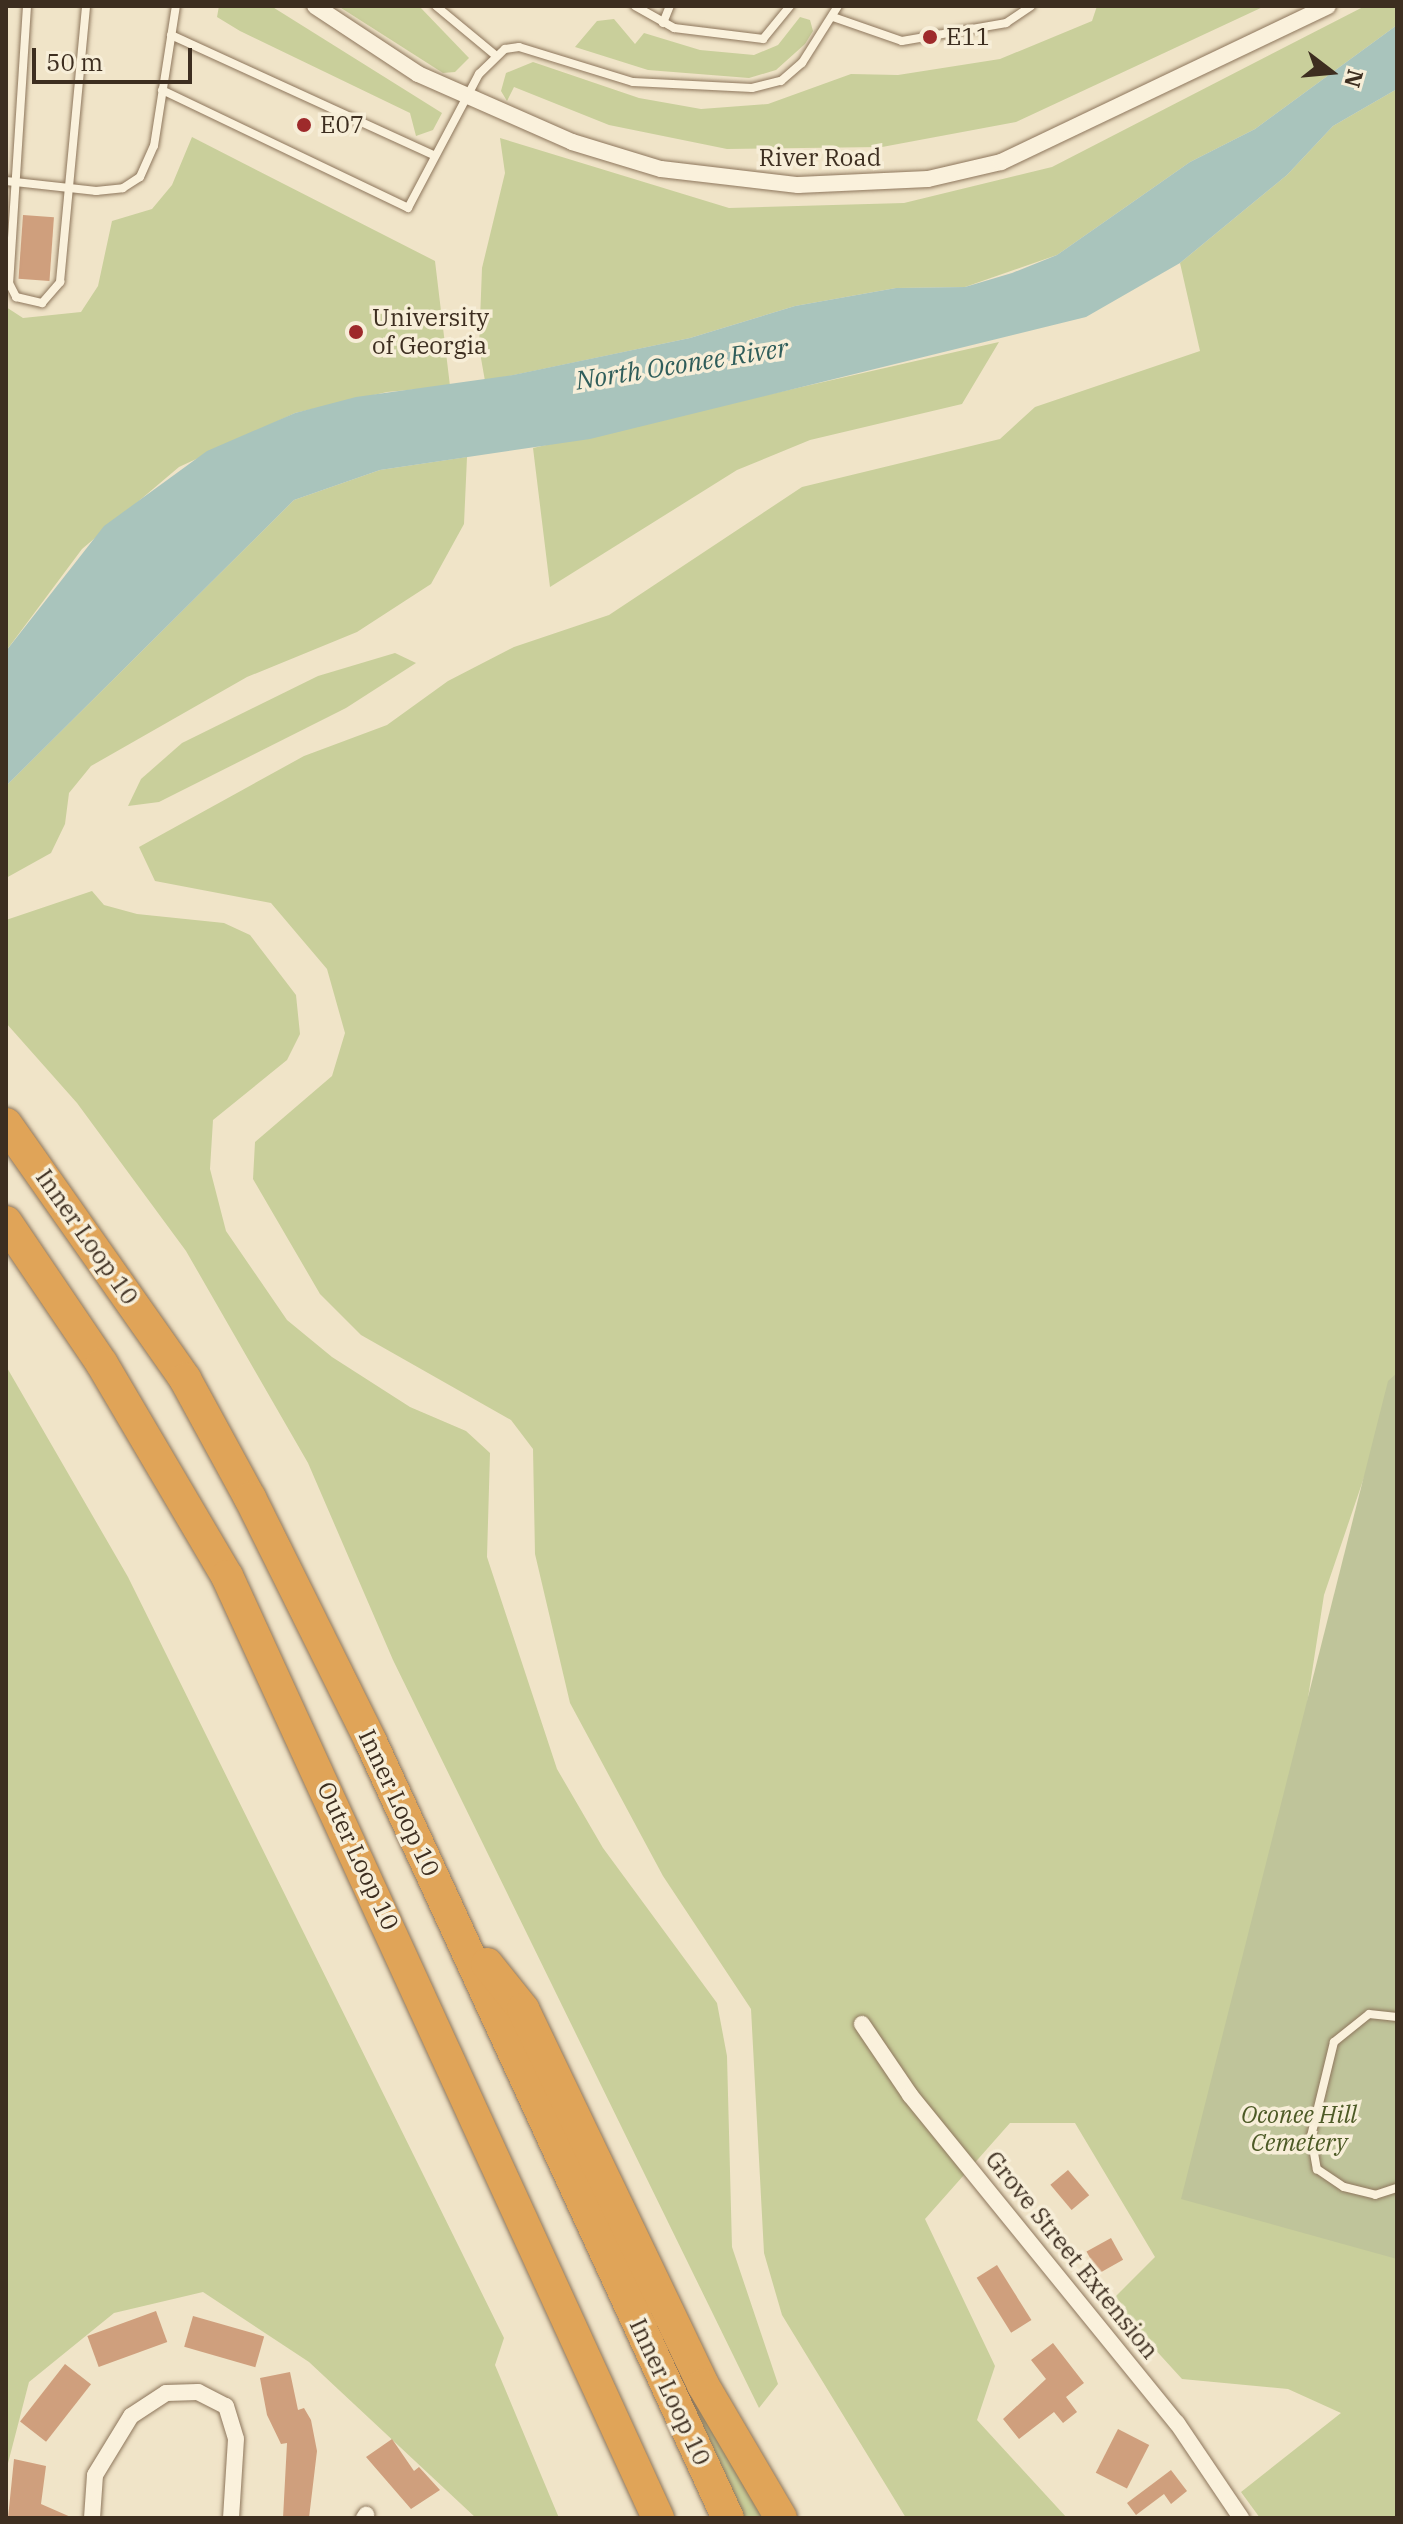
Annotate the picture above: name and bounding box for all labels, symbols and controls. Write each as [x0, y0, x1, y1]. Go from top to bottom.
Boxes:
place label: E11 [946, 23, 990, 51]
marker: E11 [921, 28, 939, 46]
scale bar [36, 32, 196, 82]
north arrow [1291, 32, 1371, 112]
text: 50 m [46, 46, 103, 78]
text: N [1338, 66, 1371, 91]
place label: E07 [320, 111, 364, 139]
marker: E07 [295, 116, 313, 134]
street label: River Road [759, 144, 881, 172]
place label: University of Georgia [372, 304, 489, 360]
marker: University of Georgia [347, 323, 365, 341]
water label: North Oconee River [574, 332, 790, 396]
street label: Inner Loop 10 [30, 1164, 144, 1310]
street label: Inner Loop 10 [352, 1725, 446, 1881]
street label: Outer Loop 10 [311, 1777, 405, 1935]
park label: Oconee Hill Cemetery [1241, 2101, 1357, 2157]
street label: Grove Street Extension [979, 2145, 1165, 2365]
street label: Inner Loop 10 [623, 2314, 717, 2470]

